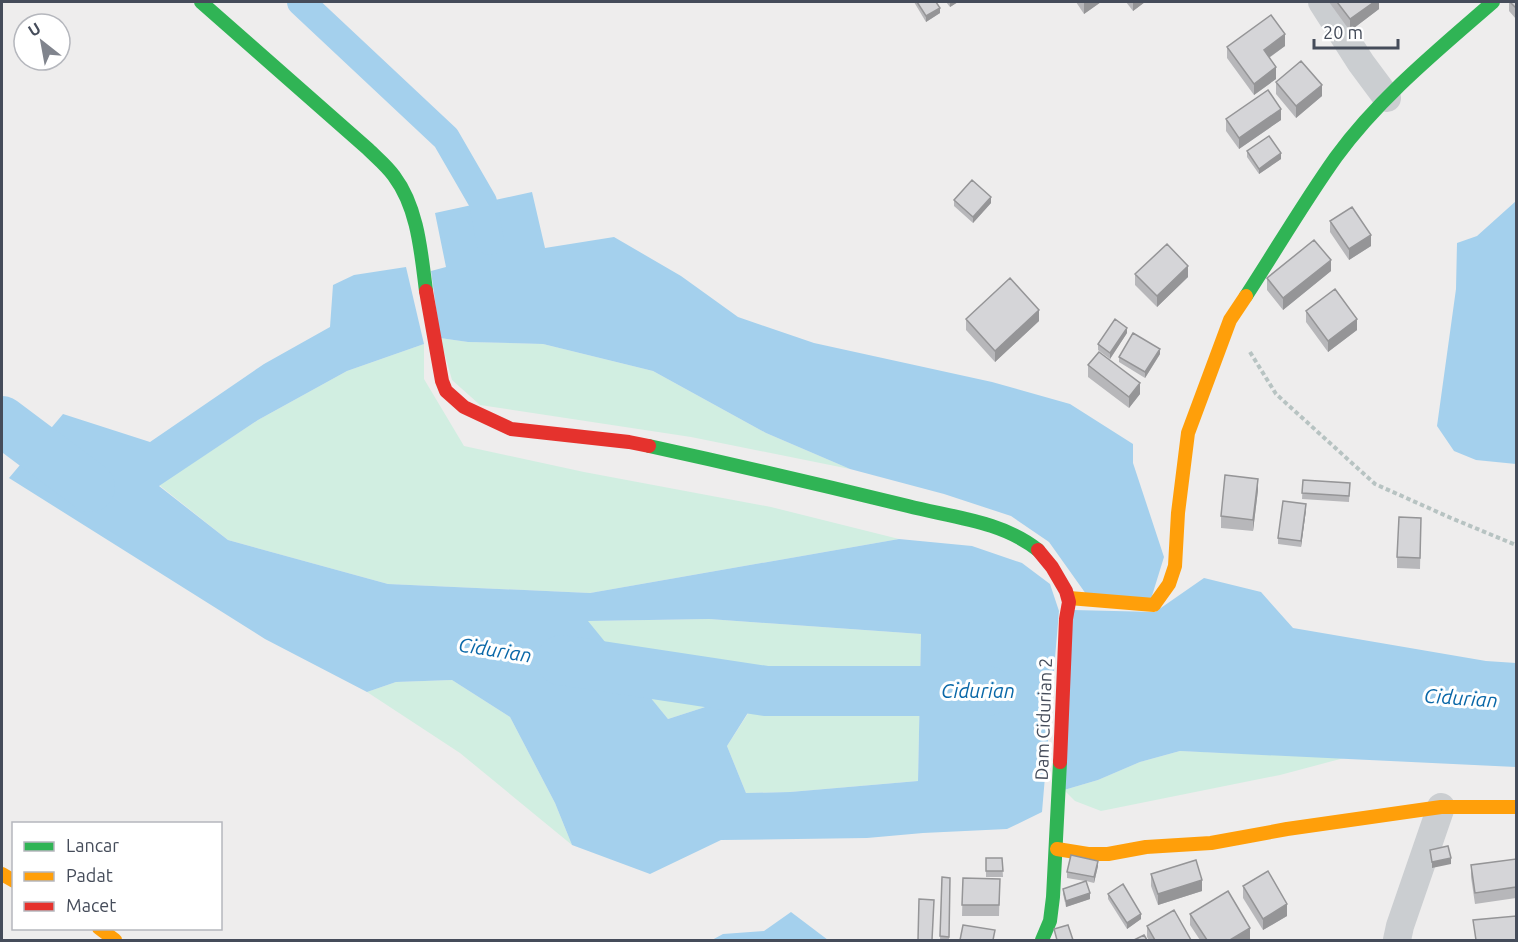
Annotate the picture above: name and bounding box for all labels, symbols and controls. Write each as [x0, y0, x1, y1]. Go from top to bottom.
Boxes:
north arrow [12, 12, 72, 72]
scale bar [1314, 12, 1398, 50]
text: U [25, 19, 44, 40]
text: 20 m [1323, 22, 1363, 42]
water label: Cidurian [457, 632, 533, 667]
street label: Dam Cidurian 2 [1031, 657, 1055, 781]
water label: Cidurian [941, 679, 1015, 702]
water label: Cidurian [1423, 683, 1499, 712]
legend [12, 822, 222, 930]
text: Lancar [66, 835, 119, 855]
text: Padat [66, 865, 113, 885]
text: Macet [66, 895, 116, 915]

